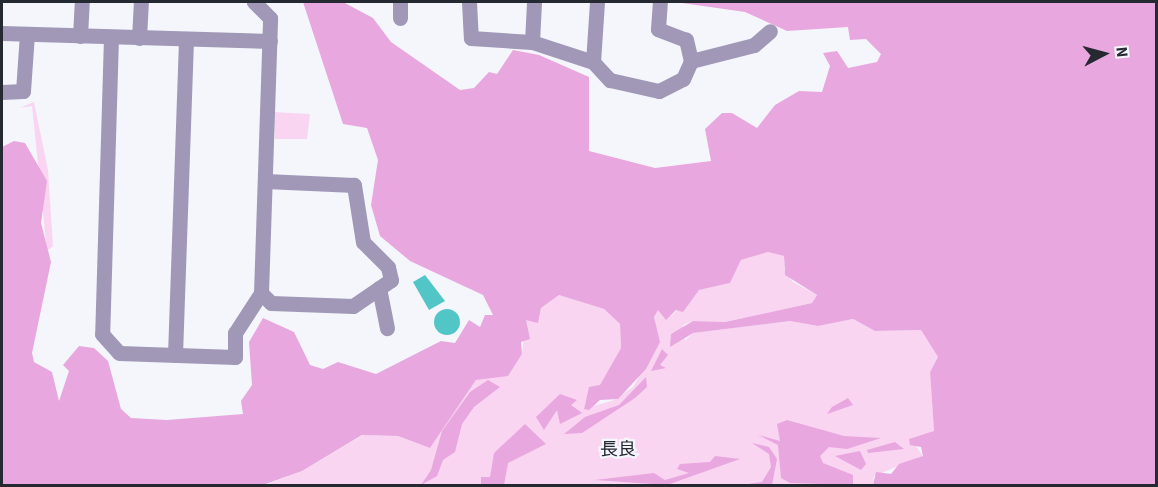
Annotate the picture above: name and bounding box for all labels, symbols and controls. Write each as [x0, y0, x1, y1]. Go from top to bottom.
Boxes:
north arrow [1074, 24, 1134, 84]
text: N [1110, 46, 1133, 59]
district label: 長良 [600, 439, 636, 461]

